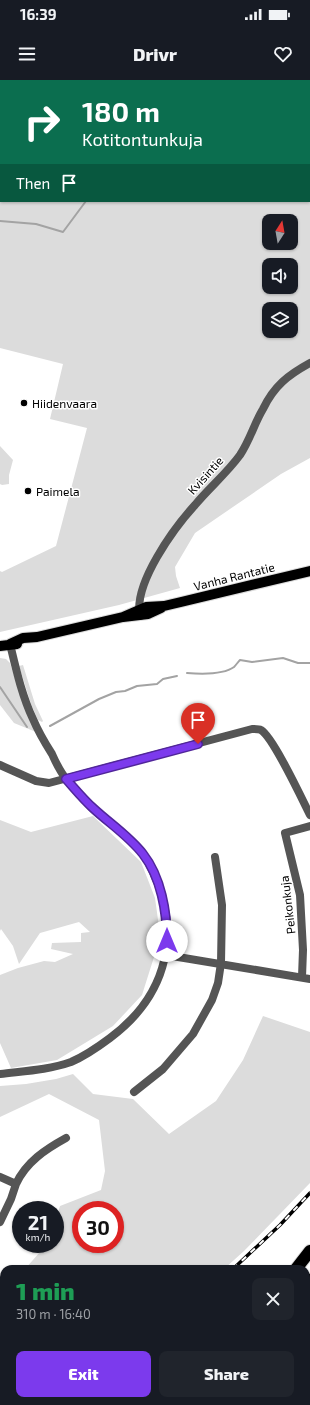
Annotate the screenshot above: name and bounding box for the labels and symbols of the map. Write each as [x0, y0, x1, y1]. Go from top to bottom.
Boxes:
north arrow [262, 214, 298, 250]
place label: Hiidenvaara [32, 396, 97, 410]
marker: Hiidenvaara [19, 398, 29, 408]
street label: Kvisintie [184, 453, 226, 497]
place label: Paimela [36, 484, 80, 498]
marker: Paimela [23, 486, 33, 496]
street label: Vanha Rantatie [192, 559, 276, 593]
pin [181, 703, 215, 744]
street label: Peikonkuja [276, 875, 299, 935]
position arrow [146, 920, 188, 962]
speed limit sign: 30 [72, 1201, 124, 1253]

